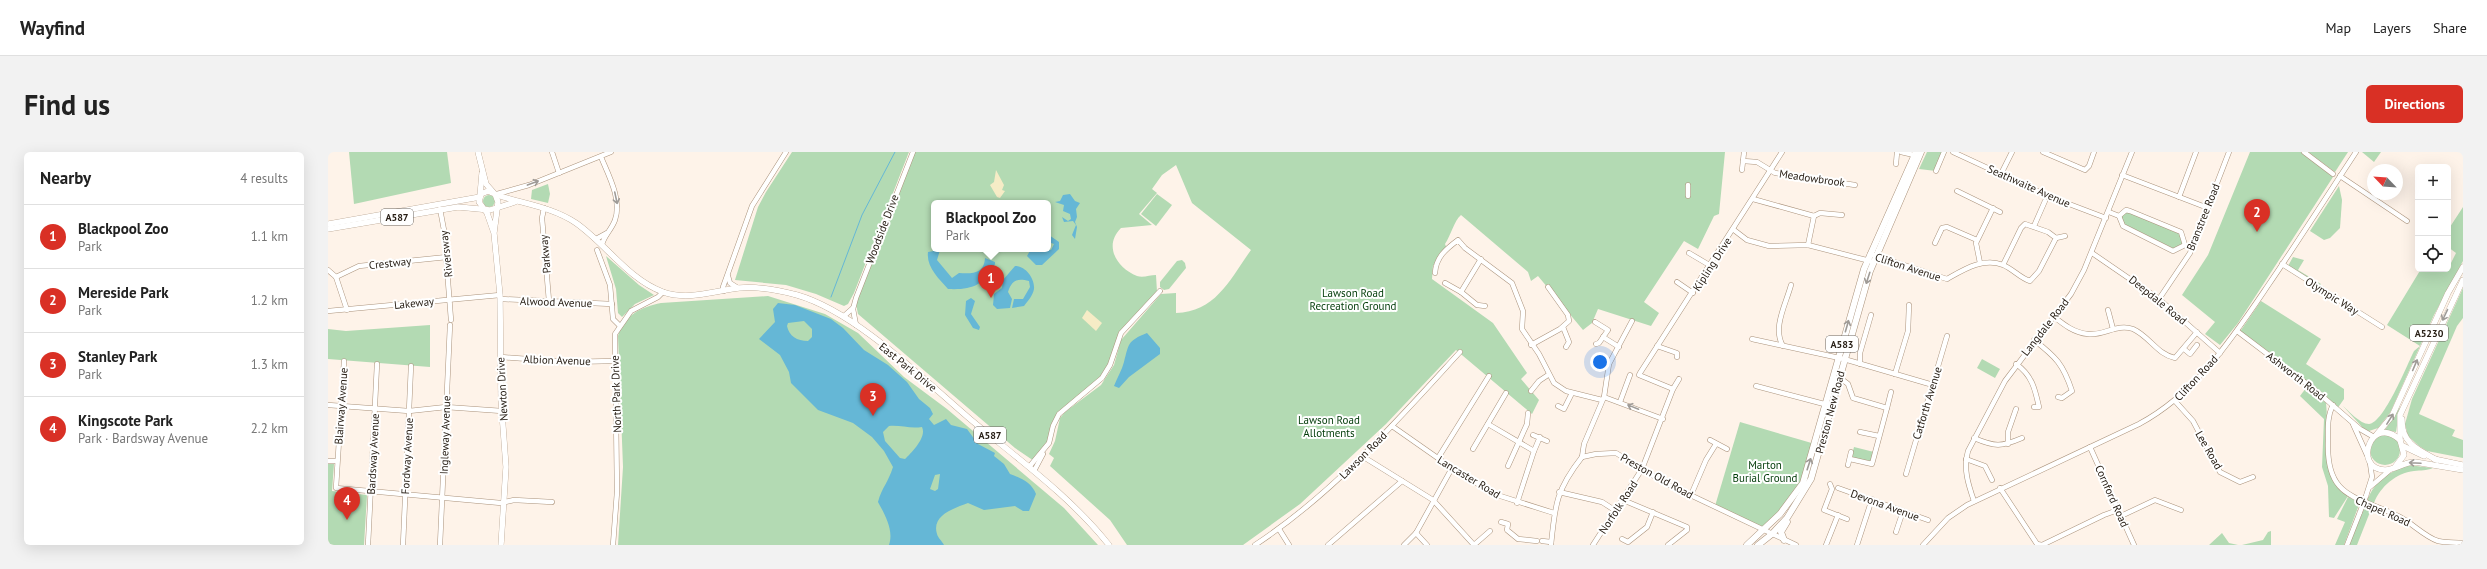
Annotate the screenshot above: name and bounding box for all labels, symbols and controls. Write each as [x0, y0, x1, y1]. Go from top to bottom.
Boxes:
text: Wayfind [20, 16, 85, 40]
text: Map [2325, 19, 2351, 37]
text: Layers [2373, 19, 2411, 37]
text: Share [2433, 19, 2467, 37]
button: Directions [2366, 85, 2463, 123]
text: Find us [24, 86, 110, 123]
street label: Seathwaite Avenue [1985, 161, 2073, 211]
north arrow [2367, 164, 2403, 200]
map controls [2415, 164, 2451, 272]
button: + [2415, 164, 2451, 200]
street label: Meadowbrook [1778, 166, 1847, 190]
text: Nearby [40, 167, 91, 189]
text: 4 results [240, 170, 288, 187]
one-way arrow [526, 179, 538, 187]
street label: Branstree Road [2183, 181, 2223, 253]
one-way arrow [612, 192, 620, 205]
street label: Woodside Drive [862, 192, 902, 266]
pin: 2 [2244, 199, 2270, 232]
popup [931, 200, 1051, 252]
button: − [2415, 200, 2451, 236]
text: Blackpool Zoo [946, 208, 1036, 227]
road number: A587 [381, 209, 413, 225]
text: Blackpool Zoo [78, 219, 168, 238]
text: Park [946, 227, 970, 244]
text: 1 [49, 228, 57, 245]
text: 1.1 km [251, 228, 288, 245]
street label: Riversway [436, 229, 455, 278]
street label: Parkway [536, 233, 554, 274]
street label: Kipling Drive [1689, 234, 1735, 294]
button: locate [2415, 236, 2451, 272]
text: Park [78, 238, 102, 255]
street label: Clifton Avenue [1873, 250, 1943, 284]
street label: Crestway [368, 254, 413, 272]
pin: 1 [978, 265, 1004, 298]
one-way arrow [1864, 271, 1871, 284]
street label: Deepdale Road [2126, 272, 2190, 328]
street label: Olympic Way [2303, 274, 2362, 318]
text: Mereside Park [78, 283, 169, 302]
park label: Lawson Road Recreation Ground [1310, 286, 1397, 313]
text: 2 [49, 292, 57, 309]
text: 1.2 km [251, 292, 288, 309]
street label: Lakeway [393, 294, 436, 312]
street label: Alwood Avenue [520, 294, 593, 310]
street label: Langdale Road [2018, 295, 2072, 359]
text: Park [78, 302, 102, 319]
one-way arrow [2441, 309, 2448, 321]
one-way arrow [1844, 319, 1852, 332]
road number: A5230 [2410, 325, 2448, 341]
road number: A583 [1826, 336, 1858, 352]
street label: East Park Drive [876, 339, 940, 395]
text: Stanley Park [78, 347, 157, 366]
street label: Ashworth Road [2264, 349, 2328, 403]
street label: Albion Avenue [523, 352, 591, 368]
your location [1590, 352, 1610, 372]
street label: Clifton Road [2171, 352, 2221, 404]
street label: North Park Drive [608, 355, 624, 433]
text: 3 [49, 356, 57, 373]
text: 1.3 km [251, 356, 288, 373]
street label: Newton Drive [493, 356, 511, 421]
one-way arrow [2412, 360, 2419, 372]
street label: Catforth Avenue [1909, 365, 1945, 441]
text: Park [78, 366, 102, 383]
street label: Blairway Avenue [331, 367, 351, 445]
street label: Preston New Road [1812, 369, 1848, 455]
pin: 3 [860, 383, 886, 416]
street label: Ingleway Avenue [437, 395, 453, 475]
one-way arrow [1628, 403, 1640, 411]
text: Kingscote Park [78, 411, 173, 430]
street label: Bardsway Avenue [364, 413, 382, 495]
park label: Lawson Road Allotments [1298, 413, 1360, 440]
one-way arrow [2386, 413, 2394, 425]
street label: Fordway Avenue [398, 417, 416, 495]
text: 4 [49, 420, 57, 437]
text: 2.2 km [251, 420, 288, 437]
road number: A587 [974, 427, 1006, 443]
street label: Lawson Road [1336, 428, 1390, 482]
street label: Lee Road [2192, 428, 2226, 472]
text: Park · Bardsway Avenue [78, 430, 208, 447]
street label: Preston Old Road [1618, 450, 1696, 502]
street label: Lancaster Road [1435, 453, 1503, 501]
park label: Marton Burial Ground [1733, 458, 1798, 485]
one-way arrow [1806, 458, 1813, 471]
one-way arrow [2409, 459, 2422, 466]
street label: Cornford Road [2092, 463, 2132, 529]
street label: Norfolk Road [1596, 478, 1640, 536]
street label: Devona Avenue [1849, 486, 1922, 524]
pin: 4 [334, 487, 360, 520]
street label: Chapel Road [2353, 493, 2413, 529]

